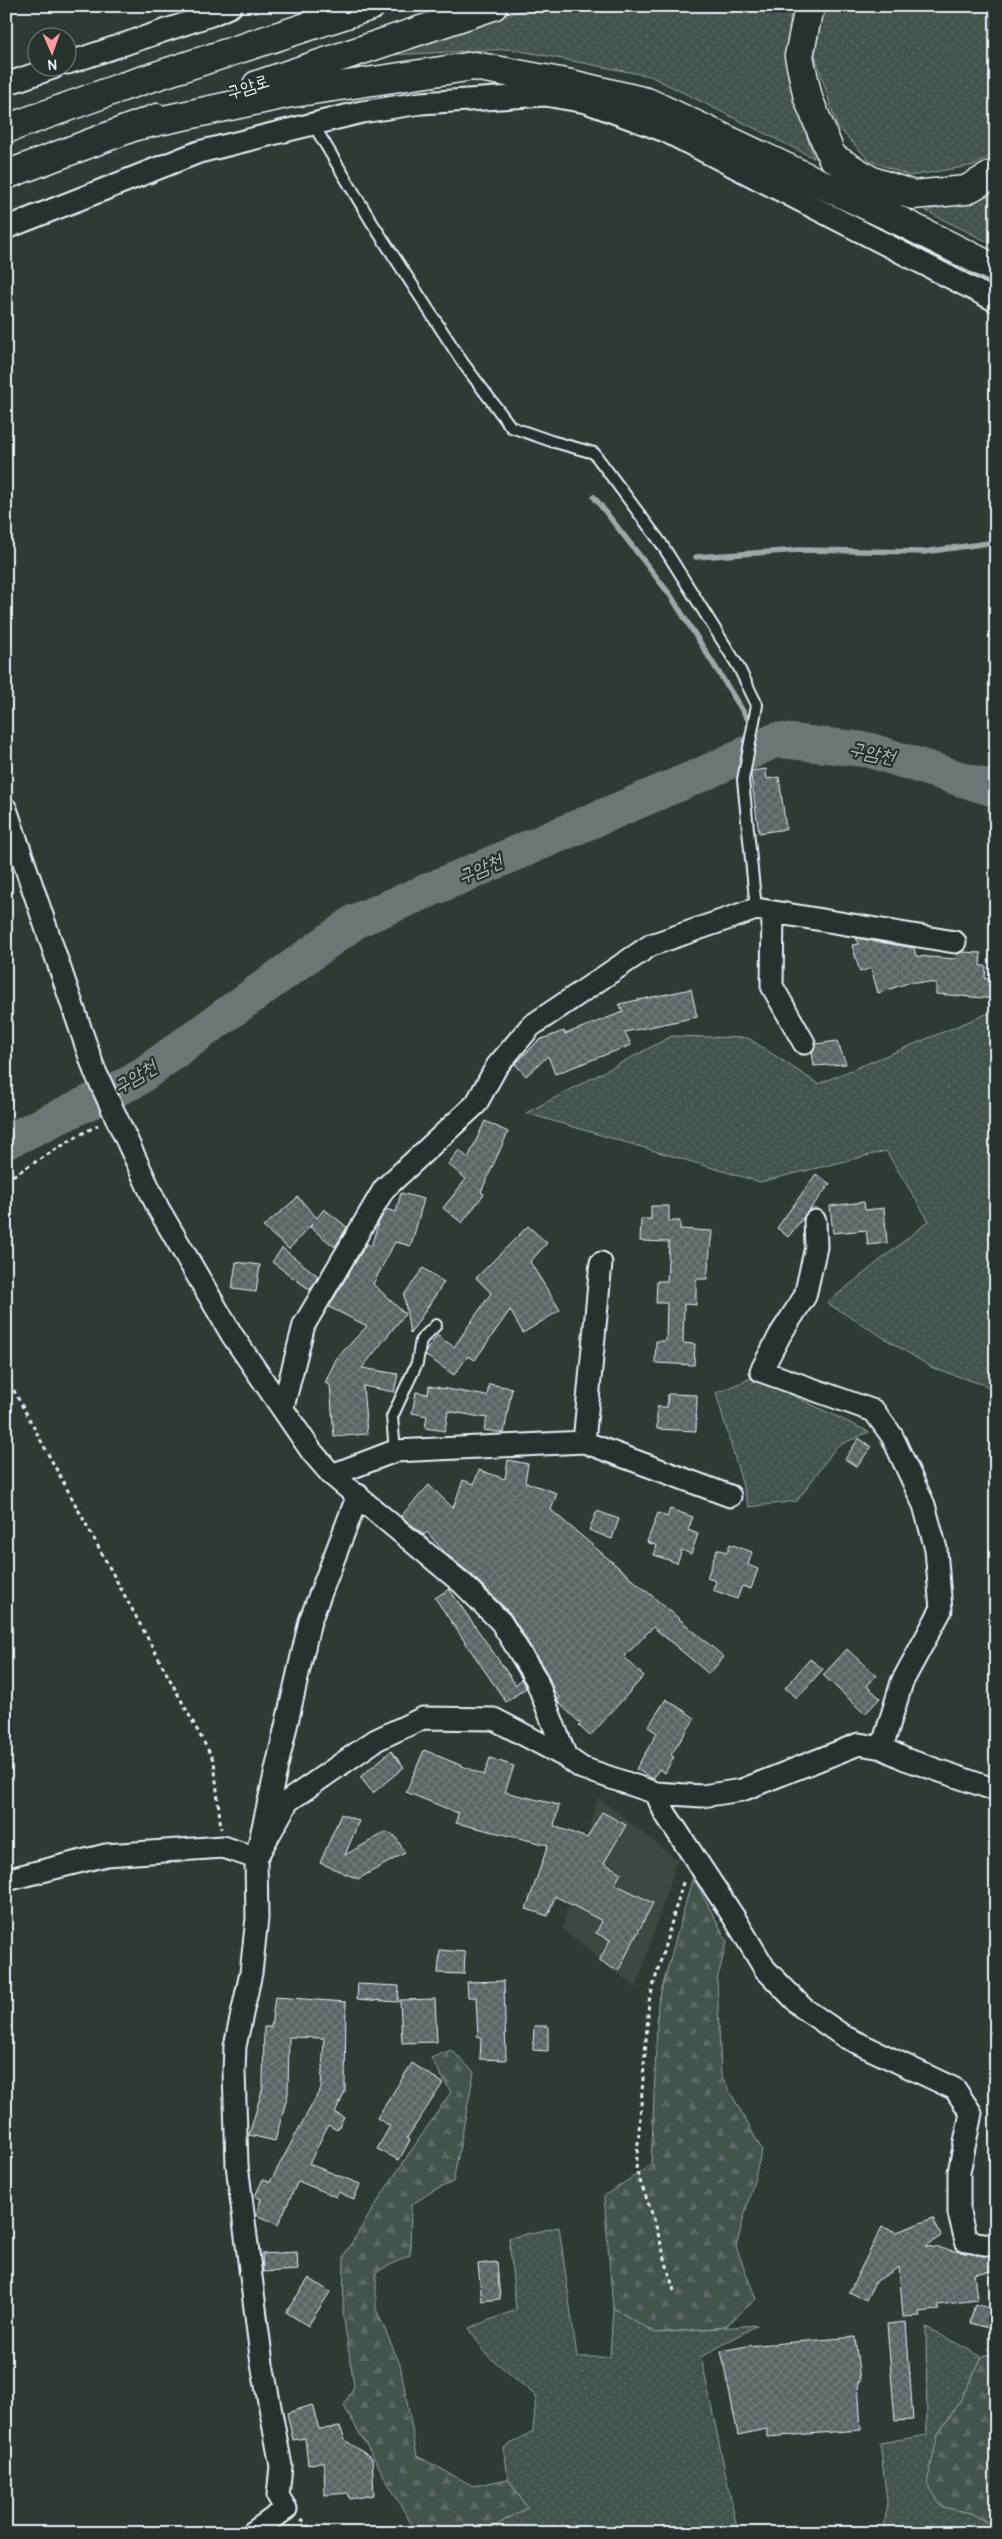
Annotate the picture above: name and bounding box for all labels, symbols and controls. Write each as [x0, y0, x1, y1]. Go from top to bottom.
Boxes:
north arrow [28, 28, 78, 78]
text: N [47, 56, 57, 73]
street label: 구암로 [224, 69, 272, 105]
water label: 구암천 [847, 736, 899, 770]
water label: 구암천 [454, 848, 507, 889]
water label: 구암천 [109, 1054, 162, 1099]

